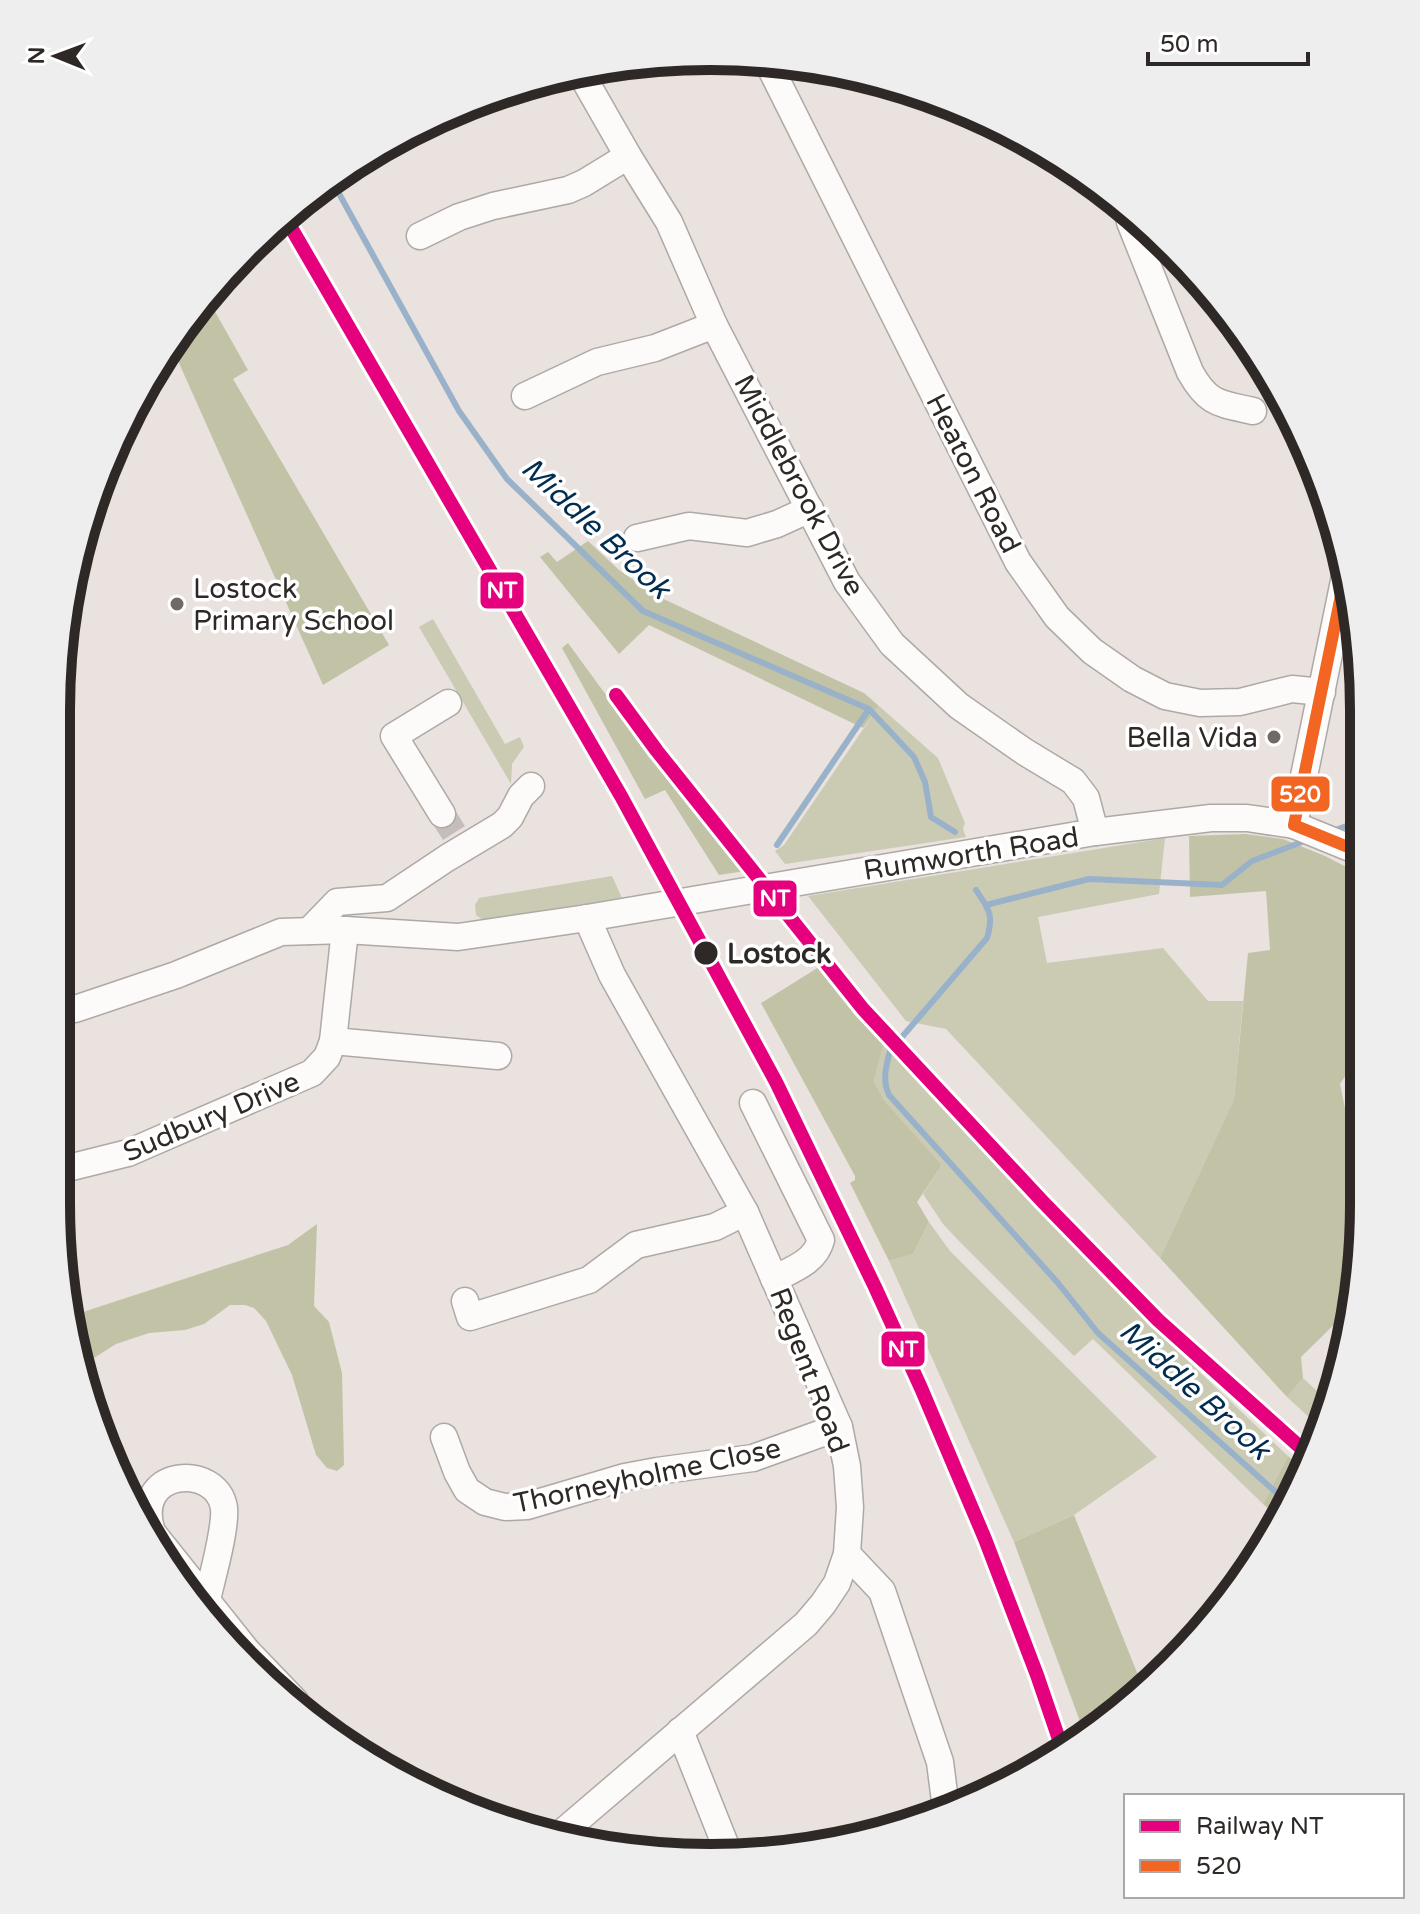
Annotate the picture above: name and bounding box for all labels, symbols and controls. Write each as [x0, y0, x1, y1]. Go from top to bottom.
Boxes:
north arrow [16, 16, 96, 96]
scale bar [1148, 16, 1308, 66]
text: 50 m [1160, 30, 1218, 59]
text: N [24, 47, 50, 65]
street label: Middlebrook Drive [726, 369, 872, 602]
street label: Heaton Road [918, 388, 1028, 559]
water label: Middle Brook [513, 450, 680, 609]
line badge: NT [479, 571, 525, 610]
place label: Lostock Primary School [193, 572, 394, 638]
text: NT [486, 578, 518, 604]
marker: Lostock Primary School [168, 595, 186, 613]
place label: Bella Vida [1126, 721, 1258, 755]
marker: Bella Vida [1265, 728, 1283, 746]
line badge: 520 [1270, 775, 1331, 813]
text: 520 [1279, 782, 1321, 808]
street label: Rumworth Road [861, 820, 1081, 888]
line badge: NT [752, 879, 798, 918]
text: NT [759, 886, 791, 912]
place label: Lostock [727, 937, 831, 971]
marker: Lostock [692, 939, 720, 967]
street label: Sudbury Drive [118, 1064, 305, 1169]
street label: Regent Road [762, 1283, 856, 1458]
water label: Middle Brook [1111, 1313, 1280, 1470]
line badge: NT [880, 1330, 926, 1368]
text: NT [887, 1337, 919, 1363]
street label: Thorneyholme Close [511, 1431, 784, 1521]
legend [1124, 1794, 1404, 1898]
text: Railway NT [1196, 1812, 1324, 1841]
text: 520 [1196, 1852, 1241, 1881]

